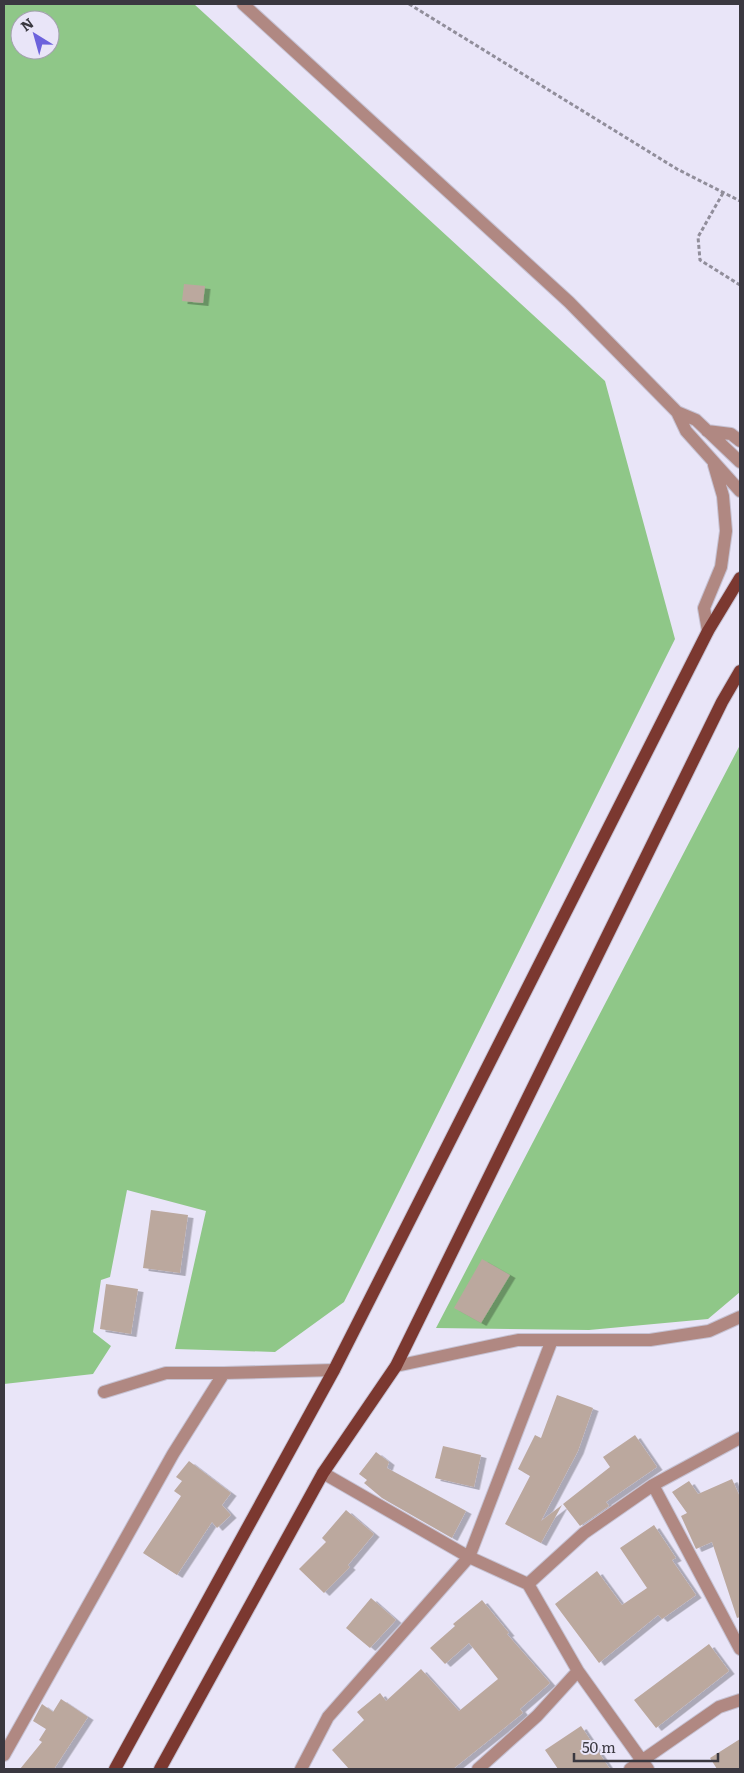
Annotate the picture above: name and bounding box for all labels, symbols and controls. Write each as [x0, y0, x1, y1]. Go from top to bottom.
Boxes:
north arrow [10, 10, 60, 60]
text: N [16, 12, 37, 35]
scale bar [574, 1730, 718, 1762]
text: 50 m [582, 1735, 616, 1758]

